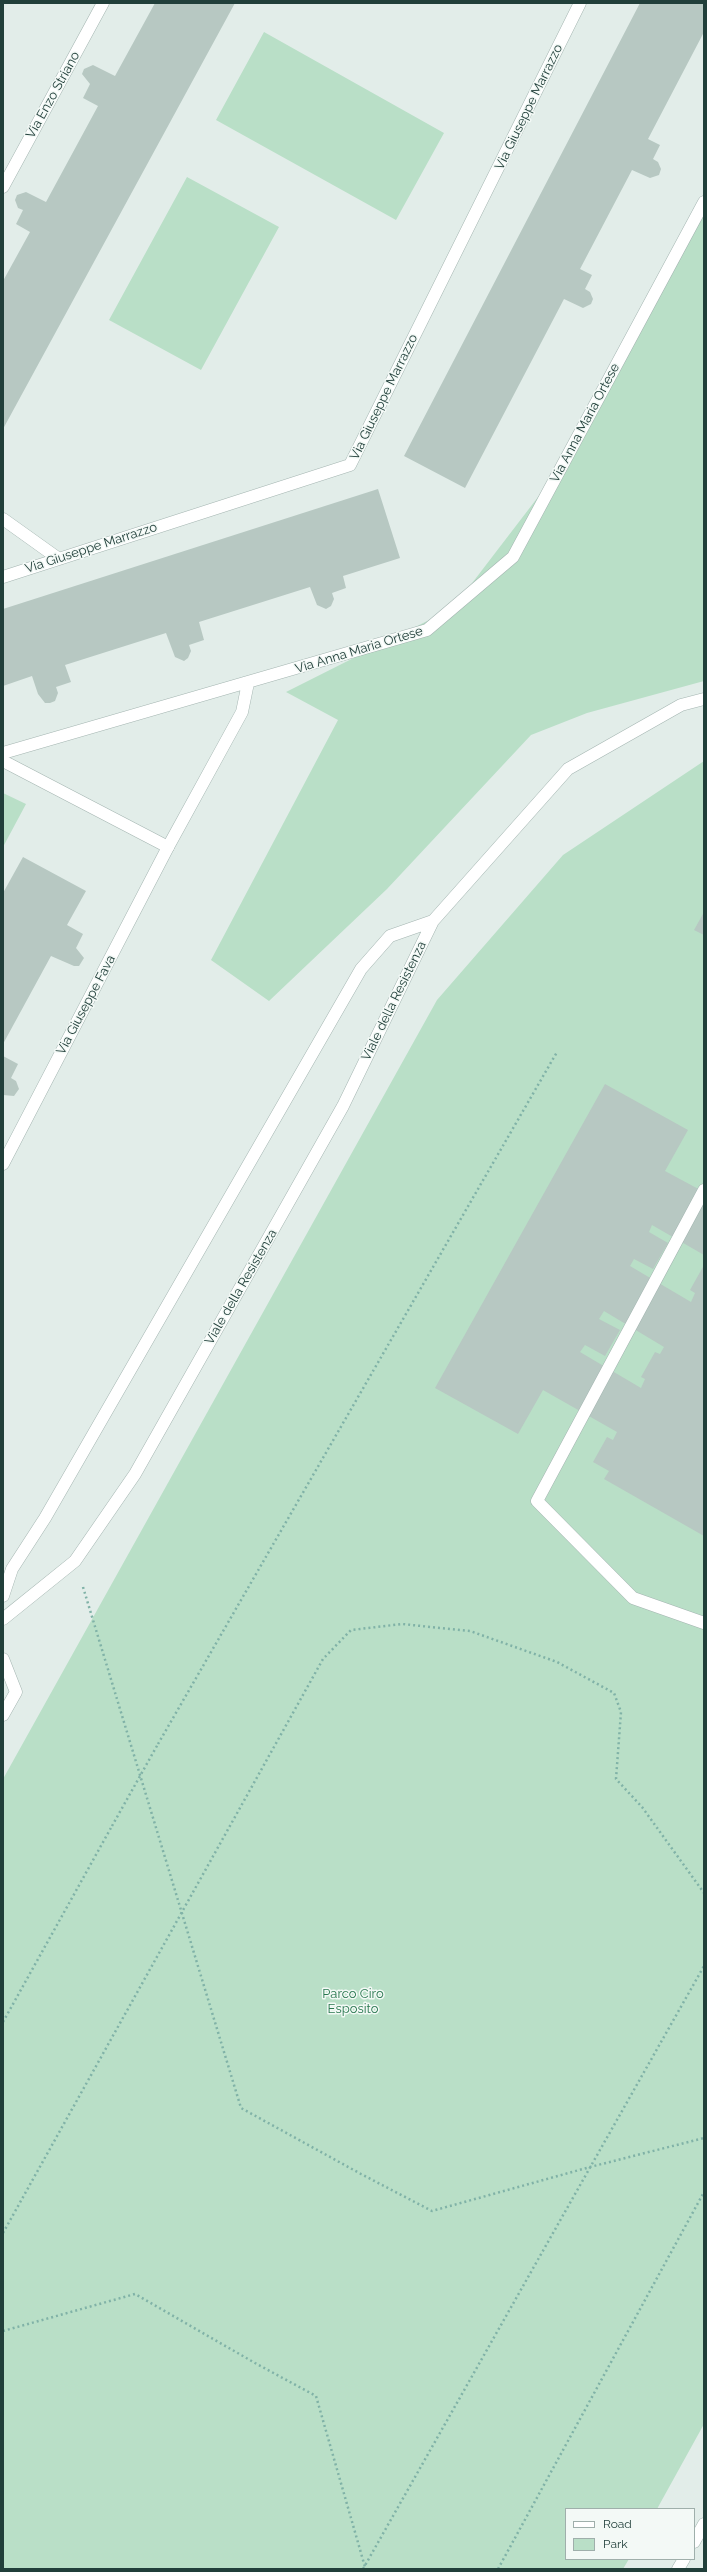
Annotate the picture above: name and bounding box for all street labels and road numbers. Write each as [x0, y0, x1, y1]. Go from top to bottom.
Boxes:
street label: Via Giuseppe Marrazzo [492, 42, 566, 172]
street label: Via Enzo Striano [23, 49, 83, 141]
street label: Via Giuseppe Marrazzo [347, 332, 421, 462]
street label: Via Anna Maria Ortese [547, 361, 623, 485]
street label: Via Giuseppe Marrazzo [23, 519, 159, 577]
street label: Via Anna Maria Ortese [293, 623, 425, 677]
street label: Viale della Resistenza [358, 939, 430, 1063]
street label: Via Giuseppe Fava [53, 953, 119, 1057]
street label: Viale della Resistenza [202, 1227, 280, 1347]

